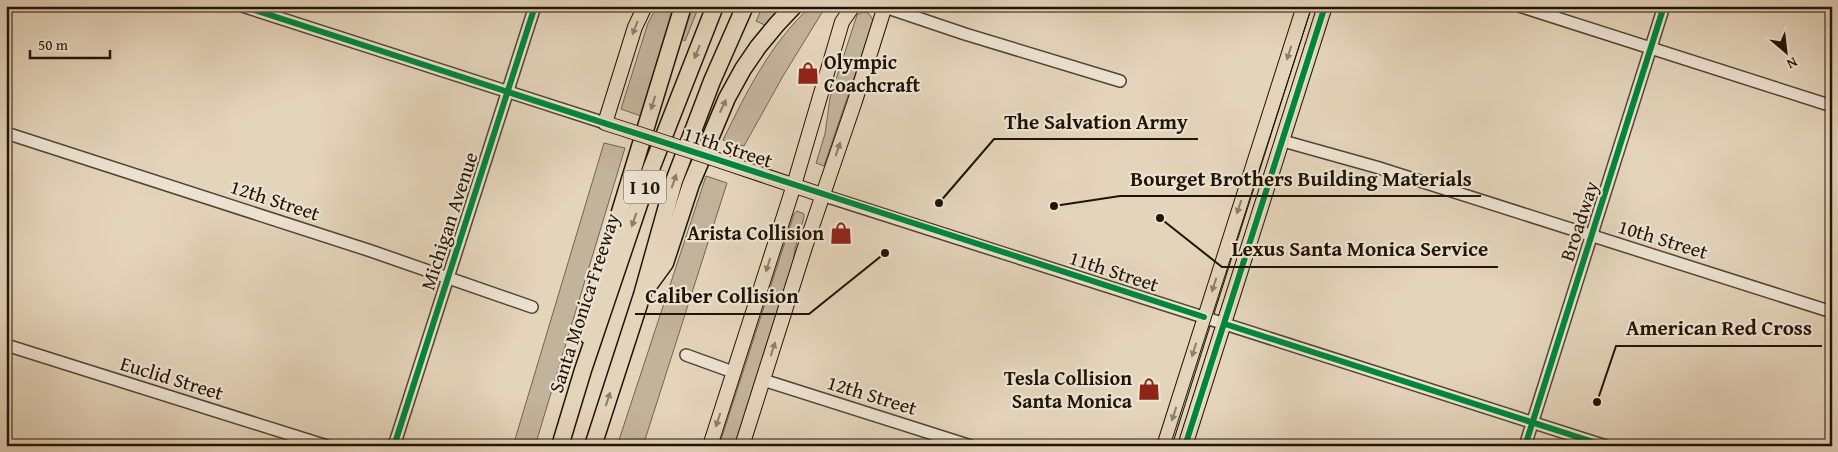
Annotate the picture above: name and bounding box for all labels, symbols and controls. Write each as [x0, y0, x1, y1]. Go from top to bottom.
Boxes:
one-way arrow [631, 21, 639, 36]
scale bar [30, 28, 110, 60]
north arrow [1760, 28, 1810, 78]
text: 50 m [38, 34, 69, 55]
one-way arrow [693, 44, 701, 59]
one-way arrow [1285, 45, 1292, 60]
place label: Olympic Coachcraft [824, 47, 920, 99]
text: N [1783, 52, 1801, 75]
shop icon: Olympic Coachcraft [795, 60, 821, 86]
one-way arrow [648, 96, 656, 111]
one-way arrow [719, 99, 728, 114]
callout: The Salvation Army [994, 103, 1198, 139]
text: The Salvation Army [1004, 106, 1188, 137]
street label: 11th Street [680, 118, 777, 175]
one-way arrow [835, 141, 842, 156]
street label: Michigan Avenue [412, 148, 485, 294]
callout: Bourget Brothers Building Materials [1120, 160, 1481, 196]
text: Bourget Brothers Building Materials [1130, 163, 1472, 194]
road number: I 10 [624, 170, 666, 203]
street label: 12th Street [227, 171, 324, 228]
one-way arrow [671, 173, 679, 188]
street label: Broadway [1552, 177, 1605, 265]
one-way arrow [1235, 200, 1243, 215]
street label: Santa Monica Freeway [541, 209, 626, 396]
street label: 10th Street [1615, 211, 1712, 266]
one-way arrow [630, 213, 638, 228]
place label: Arista Collision [687, 218, 824, 247]
shop icon: Arista Collision [828, 220, 854, 246]
callout: Lexus Santa Monica Service [1222, 231, 1498, 267]
text: Lexus Santa Monica Service [1232, 233, 1488, 264]
street label: 11th Street [1066, 242, 1163, 299]
one-way arrow [763, 258, 771, 273]
callout: Caliber Collision [635, 278, 809, 314]
one-way arrow [1210, 278, 1218, 293]
text: Caliber Collision [645, 280, 799, 311]
callout: American Red Cross [1616, 310, 1822, 346]
text: American Red Cross [1626, 312, 1812, 343]
one-way arrow [769, 342, 777, 357]
one-way arrow [1190, 342, 1198, 357]
street label: Euclid Street [117, 348, 227, 407]
place label: Tesla Collision Santa Monica [1004, 363, 1133, 415]
street label: 12th Street [824, 367, 921, 422]
shop icon: Tesla Collision Santa Monica [1136, 376, 1162, 402]
one-way arrow [605, 392, 613, 407]
one-way arrow [1170, 407, 1177, 422]
one-way arrow [714, 412, 721, 427]

